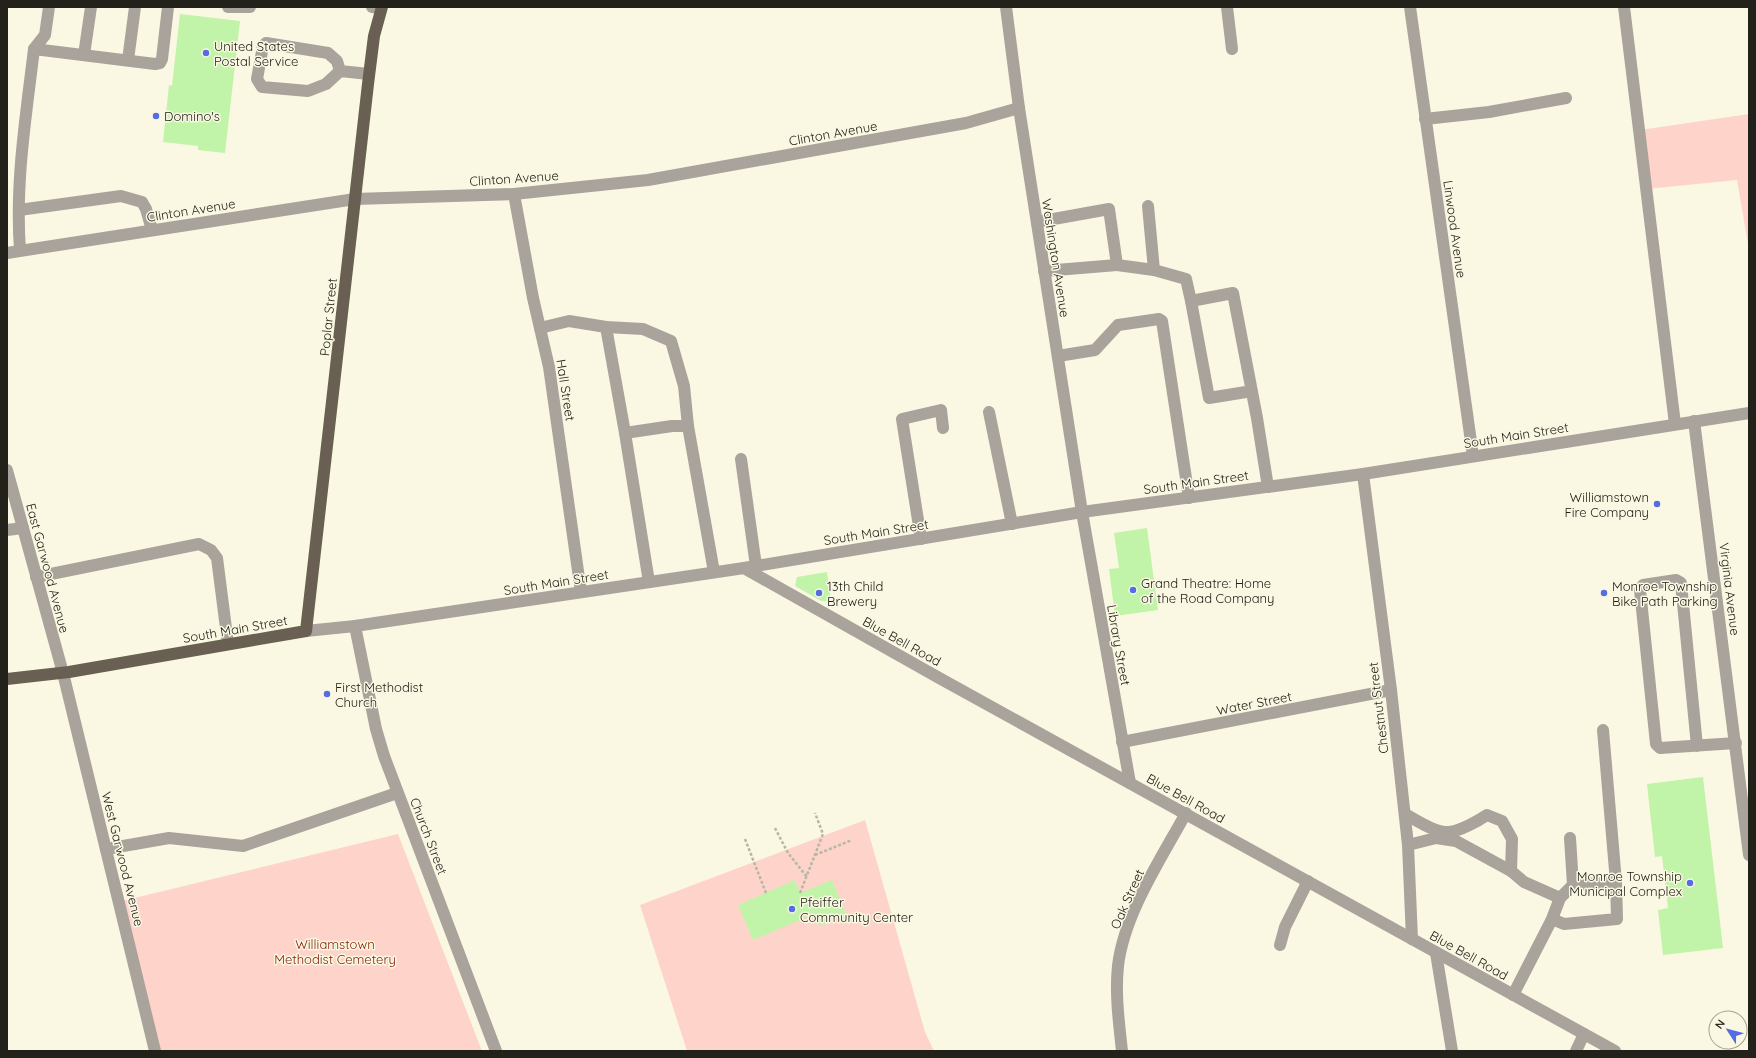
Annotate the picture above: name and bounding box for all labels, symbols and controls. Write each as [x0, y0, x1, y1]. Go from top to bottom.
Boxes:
place label: United States Postal Service [214, 38, 298, 69]
marker: United States Postal Service [201, 48, 211, 58]
place label: Domino's [164, 108, 220, 124]
marker: Domino's [151, 111, 161, 121]
street label: Clinton Avenue [788, 117, 878, 149]
street label: Clinton Avenue [469, 167, 559, 189]
street label: Linwood Avenue [1440, 179, 1470, 279]
street label: Clinton Avenue [146, 195, 236, 225]
street label: Washington Avenue [1039, 198, 1073, 318]
street label: Poplar Street [316, 277, 340, 357]
street label: Hall Street [553, 358, 579, 422]
street label: South Main Street [1462, 419, 1570, 451]
street label: South Main Street [1142, 467, 1250, 497]
place label: Williamstown Fire Company [1564, 489, 1649, 520]
marker: Williamstown Fire Company [1652, 499, 1662, 509]
street label: East Garwood Avenue [23, 501, 73, 635]
street label: South Main Street [822, 516, 930, 548]
street label: Virginia Avenue [1716, 542, 1744, 636]
street label: South Main Street [502, 566, 610, 598]
place label: Grand Theatre: Home of the Road Company [1141, 575, 1274, 606]
place label: 13th Child Brewery [827, 578, 883, 609]
place label: Monroe Township Bike Path Parking [1612, 578, 1718, 609]
marker: Grand Theatre: Home of the Road Company [1128, 585, 1138, 595]
marker: 13th Child Brewery [814, 588, 824, 598]
marker: Monroe Township Bike Path Parking [1599, 588, 1609, 598]
street label: Library Street [1104, 603, 1134, 687]
street label: South Main Street [181, 612, 289, 646]
street label: Blue Bell Road [860, 613, 944, 669]
street label: Chestnut Street [1364, 661, 1392, 755]
place label: First Methodist Church [335, 679, 423, 710]
street label: Water Street [1215, 688, 1293, 718]
marker: First Methodist Church [322, 689, 332, 699]
street label: Blue Bell Road [1144, 770, 1228, 826]
street label: West Garwood Avenue [99, 790, 147, 928]
street label: Church Street [407, 795, 451, 877]
street label: Oak Street [1107, 867, 1147, 931]
place label: Monroe Township Municipal Complex [1569, 868, 1682, 899]
marker: Monroe Township Municipal Complex [1685, 878, 1695, 888]
place label: Pfeiffer Community Center [800, 894, 913, 925]
marker: Pfeiffer Community Center [787, 904, 797, 914]
street label: Blue Bell Road [1427, 927, 1511, 983]
park label: Williamstown Methodist Cemetery [274, 936, 396, 967]
north arrow [1708, 1010, 1748, 1050]
text: N [1712, 1017, 1728, 1032]

